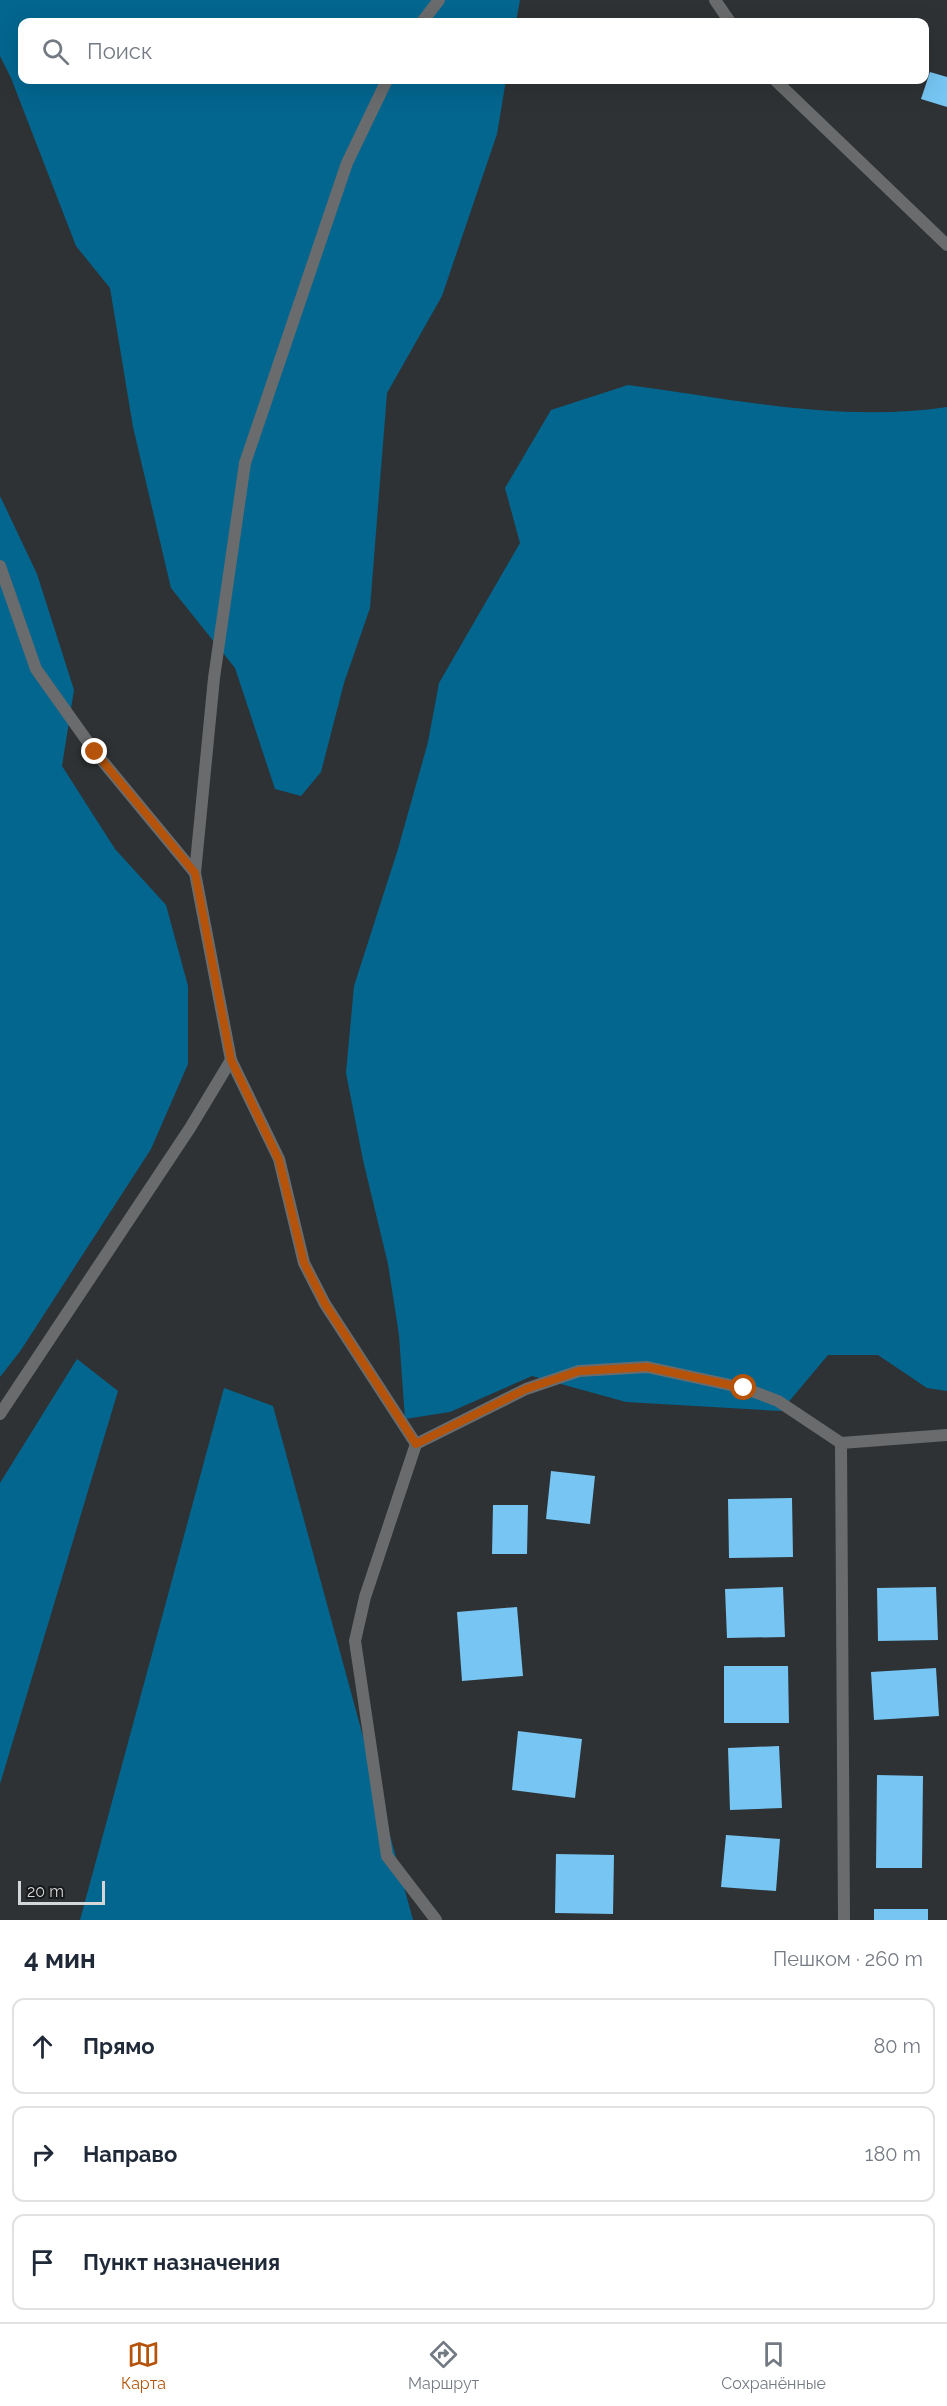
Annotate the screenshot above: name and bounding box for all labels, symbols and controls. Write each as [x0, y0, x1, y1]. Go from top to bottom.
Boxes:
search box [18, 18, 929, 84]
icon: search [39, 35, 72, 68]
text: Поиск [87, 38, 152, 64]
route end [81, 738, 107, 764]
route start [730, 1374, 756, 1400]
scale bar [18, 1878, 105, 1906]
text: 20 m [27, 1882, 64, 1901]
text: 4 мин [24, 1944, 96, 1974]
text: Пешком · 260 m [773, 1947, 923, 1971]
icon: ahead [26, 2030, 59, 2063]
text: Прямо [83, 2033, 155, 2059]
text: 80 m [873, 2034, 921, 2058]
icon: right [26, 2138, 59, 2171]
text: Направо [83, 2141, 177, 2167]
text: 180 m [865, 2142, 921, 2166]
icon: arrive [26, 2246, 59, 2279]
text: Пункт назначения [83, 2249, 280, 2275]
tab: Карта [121, 2338, 166, 2393]
tab: Маршрут [408, 2338, 479, 2393]
tab: Сохранённые [721, 2338, 826, 2393]

